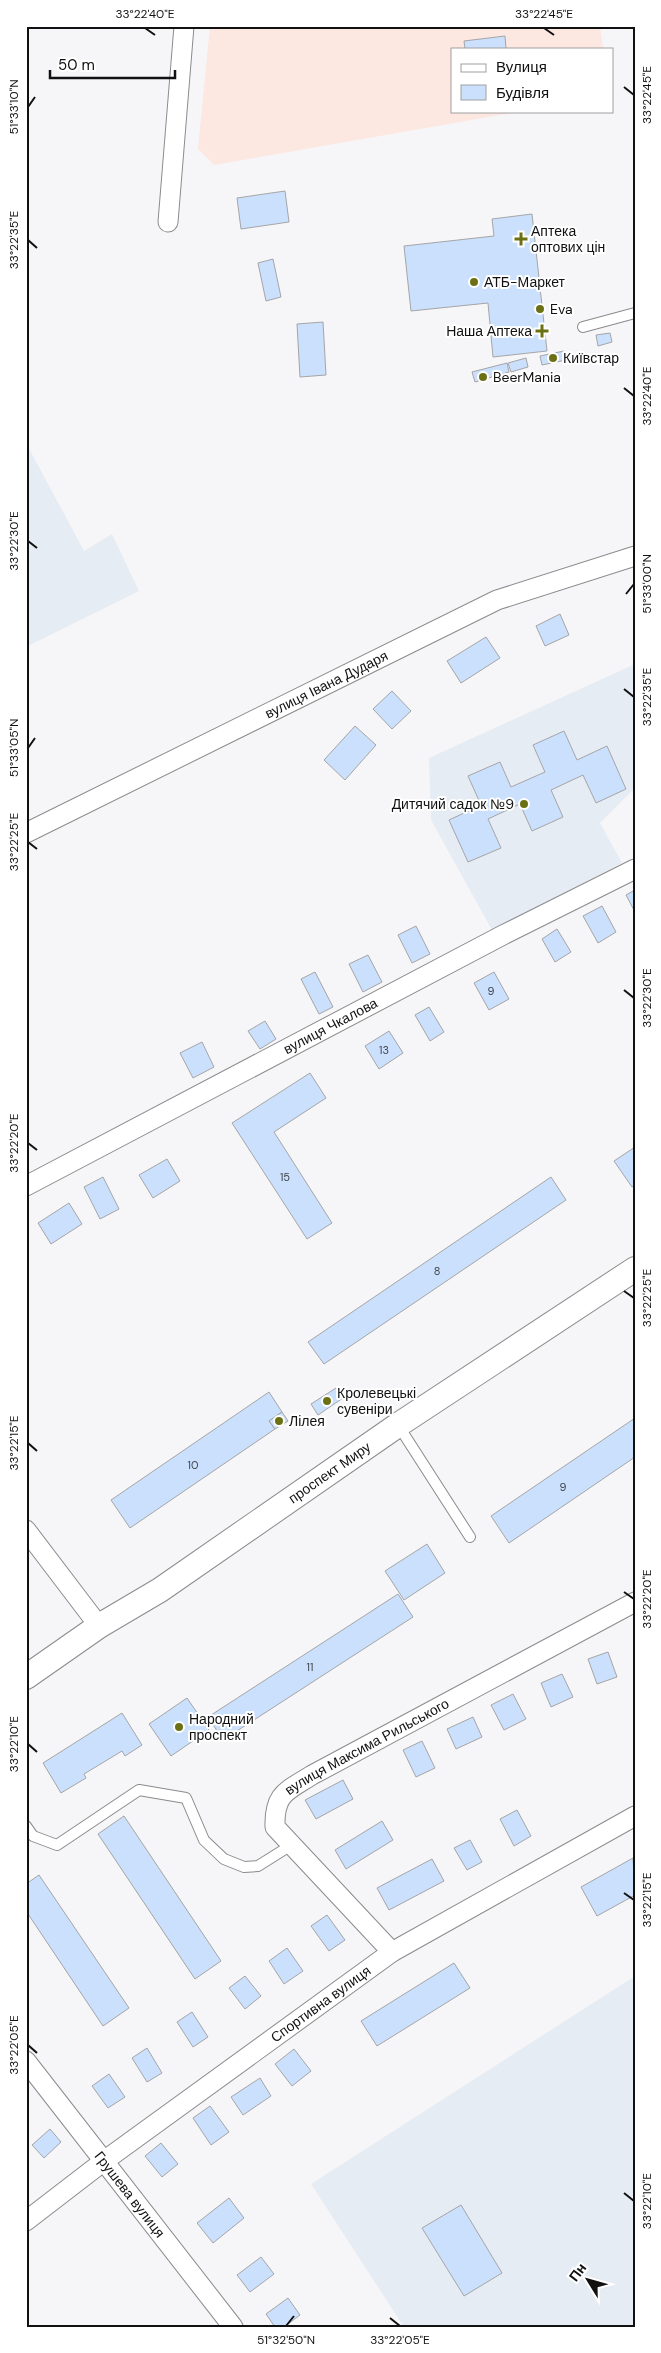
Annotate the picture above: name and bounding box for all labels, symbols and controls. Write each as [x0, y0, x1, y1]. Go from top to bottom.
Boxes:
text: 33°22'40"E [115, 6, 175, 22]
text: 33°22'45"E [515, 6, 573, 22]
scale bar [50, 48, 175, 80]
legend [451, 48, 614, 112]
text: 50 m [58, 55, 95, 75]
text: Вулиця [496, 57, 547, 77]
text: 33°22'45"E [639, 66, 655, 124]
text: 51°33'10"N [6, 79, 22, 135]
text: Будівля [496, 83, 549, 103]
text: 33°22'35"E [6, 211, 22, 269]
place label: Аптека оптових цін [531, 222, 605, 256]
marker: Аптека оптових цін [515, 233, 527, 245]
place label: АТБ-Маркет [484, 273, 566, 291]
marker: АТБ-Маркет [468, 276, 480, 288]
place label: Eva [550, 300, 573, 318]
marker: Eva [534, 303, 546, 315]
place label: Наша Аптека [446, 322, 532, 340]
marker: Наша Аптека [536, 325, 548, 337]
place label: Київстар [563, 349, 619, 367]
marker: Київстар [547, 352, 559, 364]
text: 33°22'40"E [639, 366, 655, 426]
place label: BeerMania [493, 368, 561, 386]
marker: BeerMania [477, 371, 489, 383]
text: 33°22'30"E [6, 511, 22, 571]
text: 51°33'00"N [639, 554, 655, 614]
street label: вулиця Івана Дударя [262, 646, 391, 722]
text: 33°22'35"E [639, 668, 655, 726]
text: 51°33'05"N [6, 719, 22, 777]
place label: Дитячий садок №9 [392, 795, 514, 813]
marker: Дитячий садок №9 [518, 798, 530, 810]
text: 33°22'25"E [6, 813, 22, 871]
text: 33°22'30"E [639, 968, 655, 1028]
house number: 9 [488, 984, 495, 998]
street label: вулиця Чкалова [280, 994, 381, 1058]
house number: 13 [379, 1043, 389, 1057]
text: 33°22'20"E [6, 1113, 22, 1173]
house number: 15 [280, 1170, 290, 1184]
house number: 8 [434, 1264, 440, 1278]
text: 33°22'25"E [639, 1269, 655, 1327]
place label: Кролевецькі сувеніри [337, 1384, 416, 1418]
marker: Кролевецькі сувеніри [321, 1395, 333, 1407]
place label: Лілея [289, 1412, 325, 1430]
text: 33°22'15"E [6, 1415, 22, 1471]
marker: Лілея [273, 1415, 285, 1427]
street label: проспект Миру [285, 1438, 374, 1507]
house number: 10 [188, 1458, 198, 1472]
house number: 9 [560, 1480, 567, 1494]
text: 33°22'20"E [639, 1569, 655, 1629]
house number: 11 [307, 1660, 313, 1674]
street label: вулиця Максима Рильського [281, 1694, 452, 1799]
place label: Народний проспект [189, 1710, 254, 1744]
text: 33°22'10"E [6, 1716, 22, 1772]
marker: Народний проспект [173, 1721, 185, 1733]
text: 33°22'15"E [639, 1872, 655, 1928]
street label: Спортивна вулиця [267, 1961, 374, 2046]
text: 33°22'05"E [6, 2015, 22, 2075]
street label: Грушева вулиця [91, 2148, 169, 2241]
text: 33°22'10"E [639, 2173, 655, 2229]
north arrow [564, 2256, 614, 2306]
text: Пн [565, 2259, 590, 2285]
text: 51°32'50"N [257, 2332, 315, 2348]
text: 33°22'05"E [370, 2332, 430, 2348]

